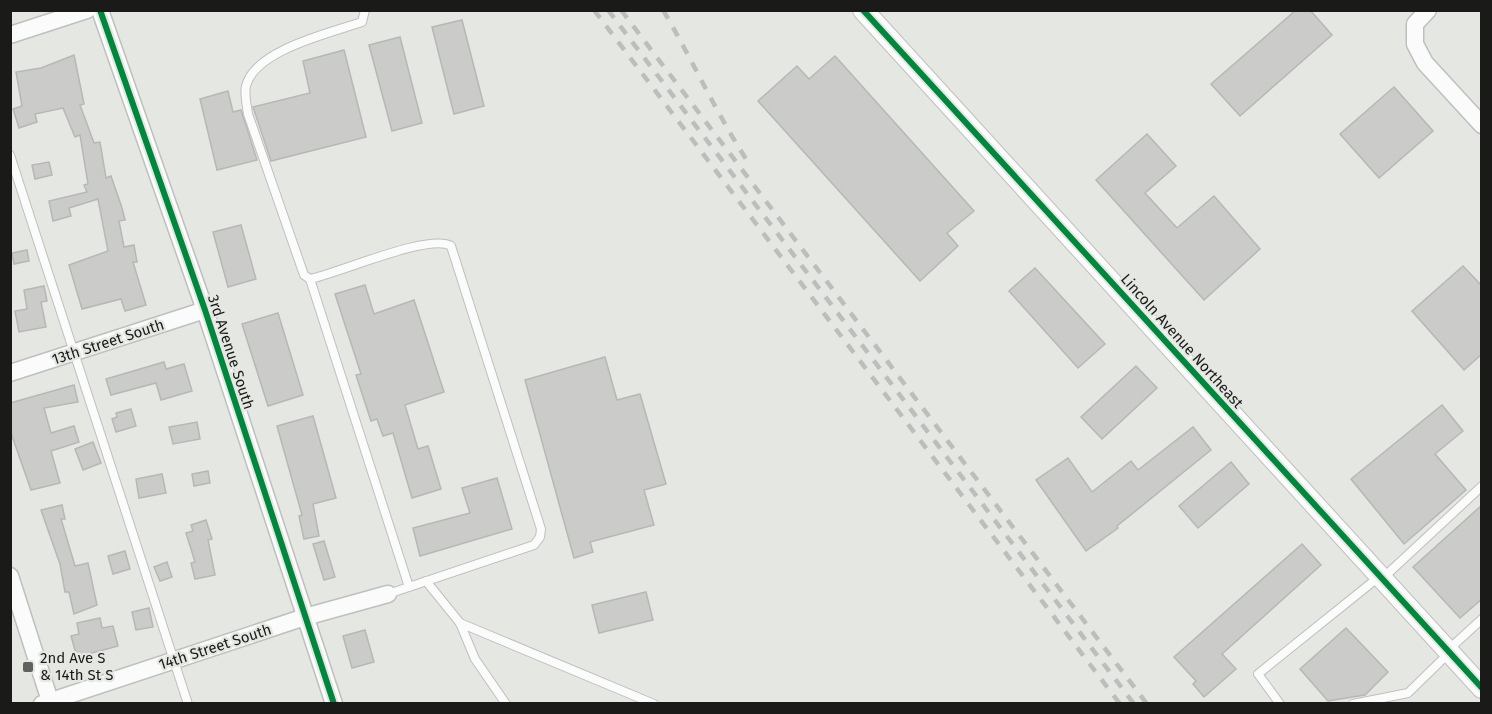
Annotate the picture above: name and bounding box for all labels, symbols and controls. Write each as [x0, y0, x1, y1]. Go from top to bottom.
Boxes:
street label: Lincoln Avenue Northeast [1117, 270, 1247, 412]
street label: 3rd Avenue South [204, 292, 258, 412]
street label: 13th Street South [50, 315, 166, 369]
street label: 14th Street South [156, 620, 274, 674]
place label: 2nd Ave S & 14th St S [40, 649, 113, 684]
marker: 2nd Ave S & 14th St S [21, 660, 35, 674]

